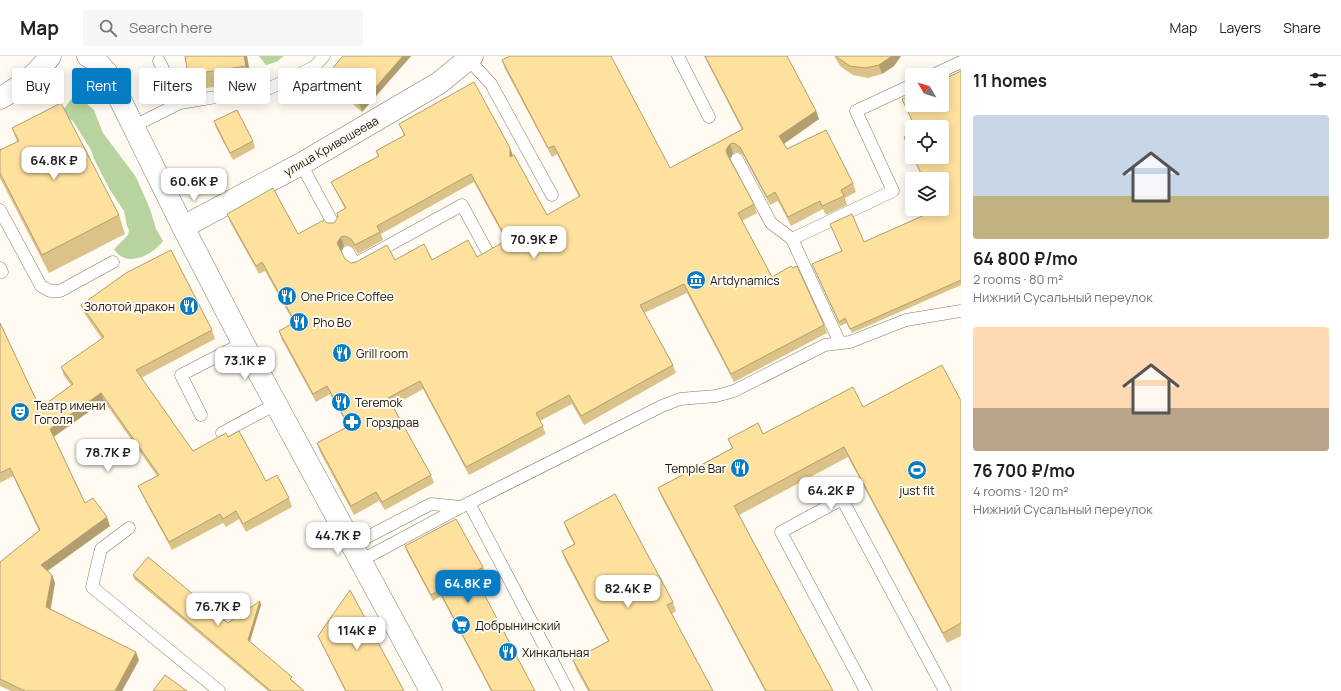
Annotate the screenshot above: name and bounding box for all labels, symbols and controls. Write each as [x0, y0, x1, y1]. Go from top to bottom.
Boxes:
search box [83, 10, 363, 46]
text: Map [20, 15, 59, 41]
icon: search [97, 17, 119, 39]
text: Search here [129, 17, 212, 38]
text: Map [1169, 18, 1197, 37]
text: Layers [1219, 18, 1261, 37]
text: Share [1283, 18, 1321, 37]
chip: Buy [12, 68, 64, 104]
chip: Rent [72, 68, 131, 104]
chip: Filters [139, 68, 206, 104]
chip: New [214, 68, 270, 104]
chip: Apartment [278, 68, 376, 104]
north arrow [905, 68, 949, 112]
map controls [905, 68, 949, 216]
text: 11 homes [973, 69, 1047, 92]
icon: filters [1307, 69, 1329, 91]
street label: улица Кривошеева [280, 112, 382, 180]
button: locate [905, 120, 949, 164]
icon: home [1115, 141, 1187, 213]
pin: 64.8K ₽ [17, 147, 91, 181]
text: 64.8K ₽ [30, 151, 78, 169]
pin: 60.6K ₽ [157, 168, 231, 202]
text: 60.6K ₽ [170, 172, 218, 190]
button: layers [905, 172, 949, 216]
pin: 70.9K ₽ [497, 226, 571, 260]
text: 70.9K ₽ [510, 230, 558, 248]
text: 64 800 ₽/mo [973, 247, 1078, 270]
museum icon: Artdynamics [685, 269, 707, 291]
text: 2 rooms · 80 m² [973, 270, 1063, 288]
place label: Artdynamics [710, 272, 780, 289]
restaurant icon: One Price Coffee [276, 285, 298, 307]
place label: One Price Coffee [301, 288, 394, 305]
text: Нижний Сусальный переулок [973, 288, 1153, 306]
restaurant icon: Золотой дракон [178, 295, 200, 317]
place label: Золотой дракон [84, 298, 175, 315]
restaurant icon: Pho Bo [288, 311, 310, 333]
place label: Pho Bo [313, 314, 351, 331]
restaurant icon: Grill room [331, 342, 353, 364]
place label: Grill room [356, 345, 408, 362]
pin: 73.1K ₽ [208, 347, 282, 381]
text: 73.1K ₽ [224, 351, 266, 369]
icon: home [1115, 353, 1187, 425]
restaurant icon: Teremok [330, 391, 352, 413]
place label: Teremok [355, 394, 403, 411]
place label: Театр имени Гоголя [34, 397, 106, 428]
theatre icon: Театр имени Гоголя [9, 401, 31, 423]
pharmacy icon: Горздрав [341, 411, 363, 433]
place label: Горздрав [366, 414, 419, 431]
pin: 78.7K ₽ [71, 439, 145, 473]
text: 78.7K ₽ [85, 443, 131, 461]
restaurant icon: Temple Bar [729, 457, 751, 479]
sports icon: just fit [906, 459, 928, 481]
text: 76 700 ₽/mo [973, 459, 1075, 482]
place label: Temple Bar [665, 460, 727, 477]
pin: 64.2K ₽ [794, 477, 868, 511]
text: 64.2K ₽ [807, 481, 855, 499]
place label: just fit [898, 482, 935, 499]
text: 4 rooms · 120 m² [973, 482, 1068, 500]
text: Нижний Сусальный переулок [973, 500, 1153, 518]
pin: 44.7K ₽ [301, 522, 375, 556]
text: 44.7K ₽ [315, 526, 361, 544]
pin: 64.8K ₽ [431, 570, 505, 604]
text: 64.8K ₽ [444, 574, 492, 592]
pin: 82.4K ₽ [591, 575, 665, 609]
text: 82.4K ₽ [604, 579, 652, 597]
pin: 76.7K ₽ [181, 593, 255, 627]
text: 76.7K ₽ [195, 597, 241, 615]
supermarket icon: Добрынинский [450, 614, 472, 636]
pin: 114K ₽ [324, 617, 390, 651]
place label: Добрынинский [475, 617, 560, 634]
text: 114K ₽ [338, 621, 376, 639]
restaurant icon: Хинкальная [497, 641, 519, 663]
place label: Хинкальная [522, 644, 589, 661]

